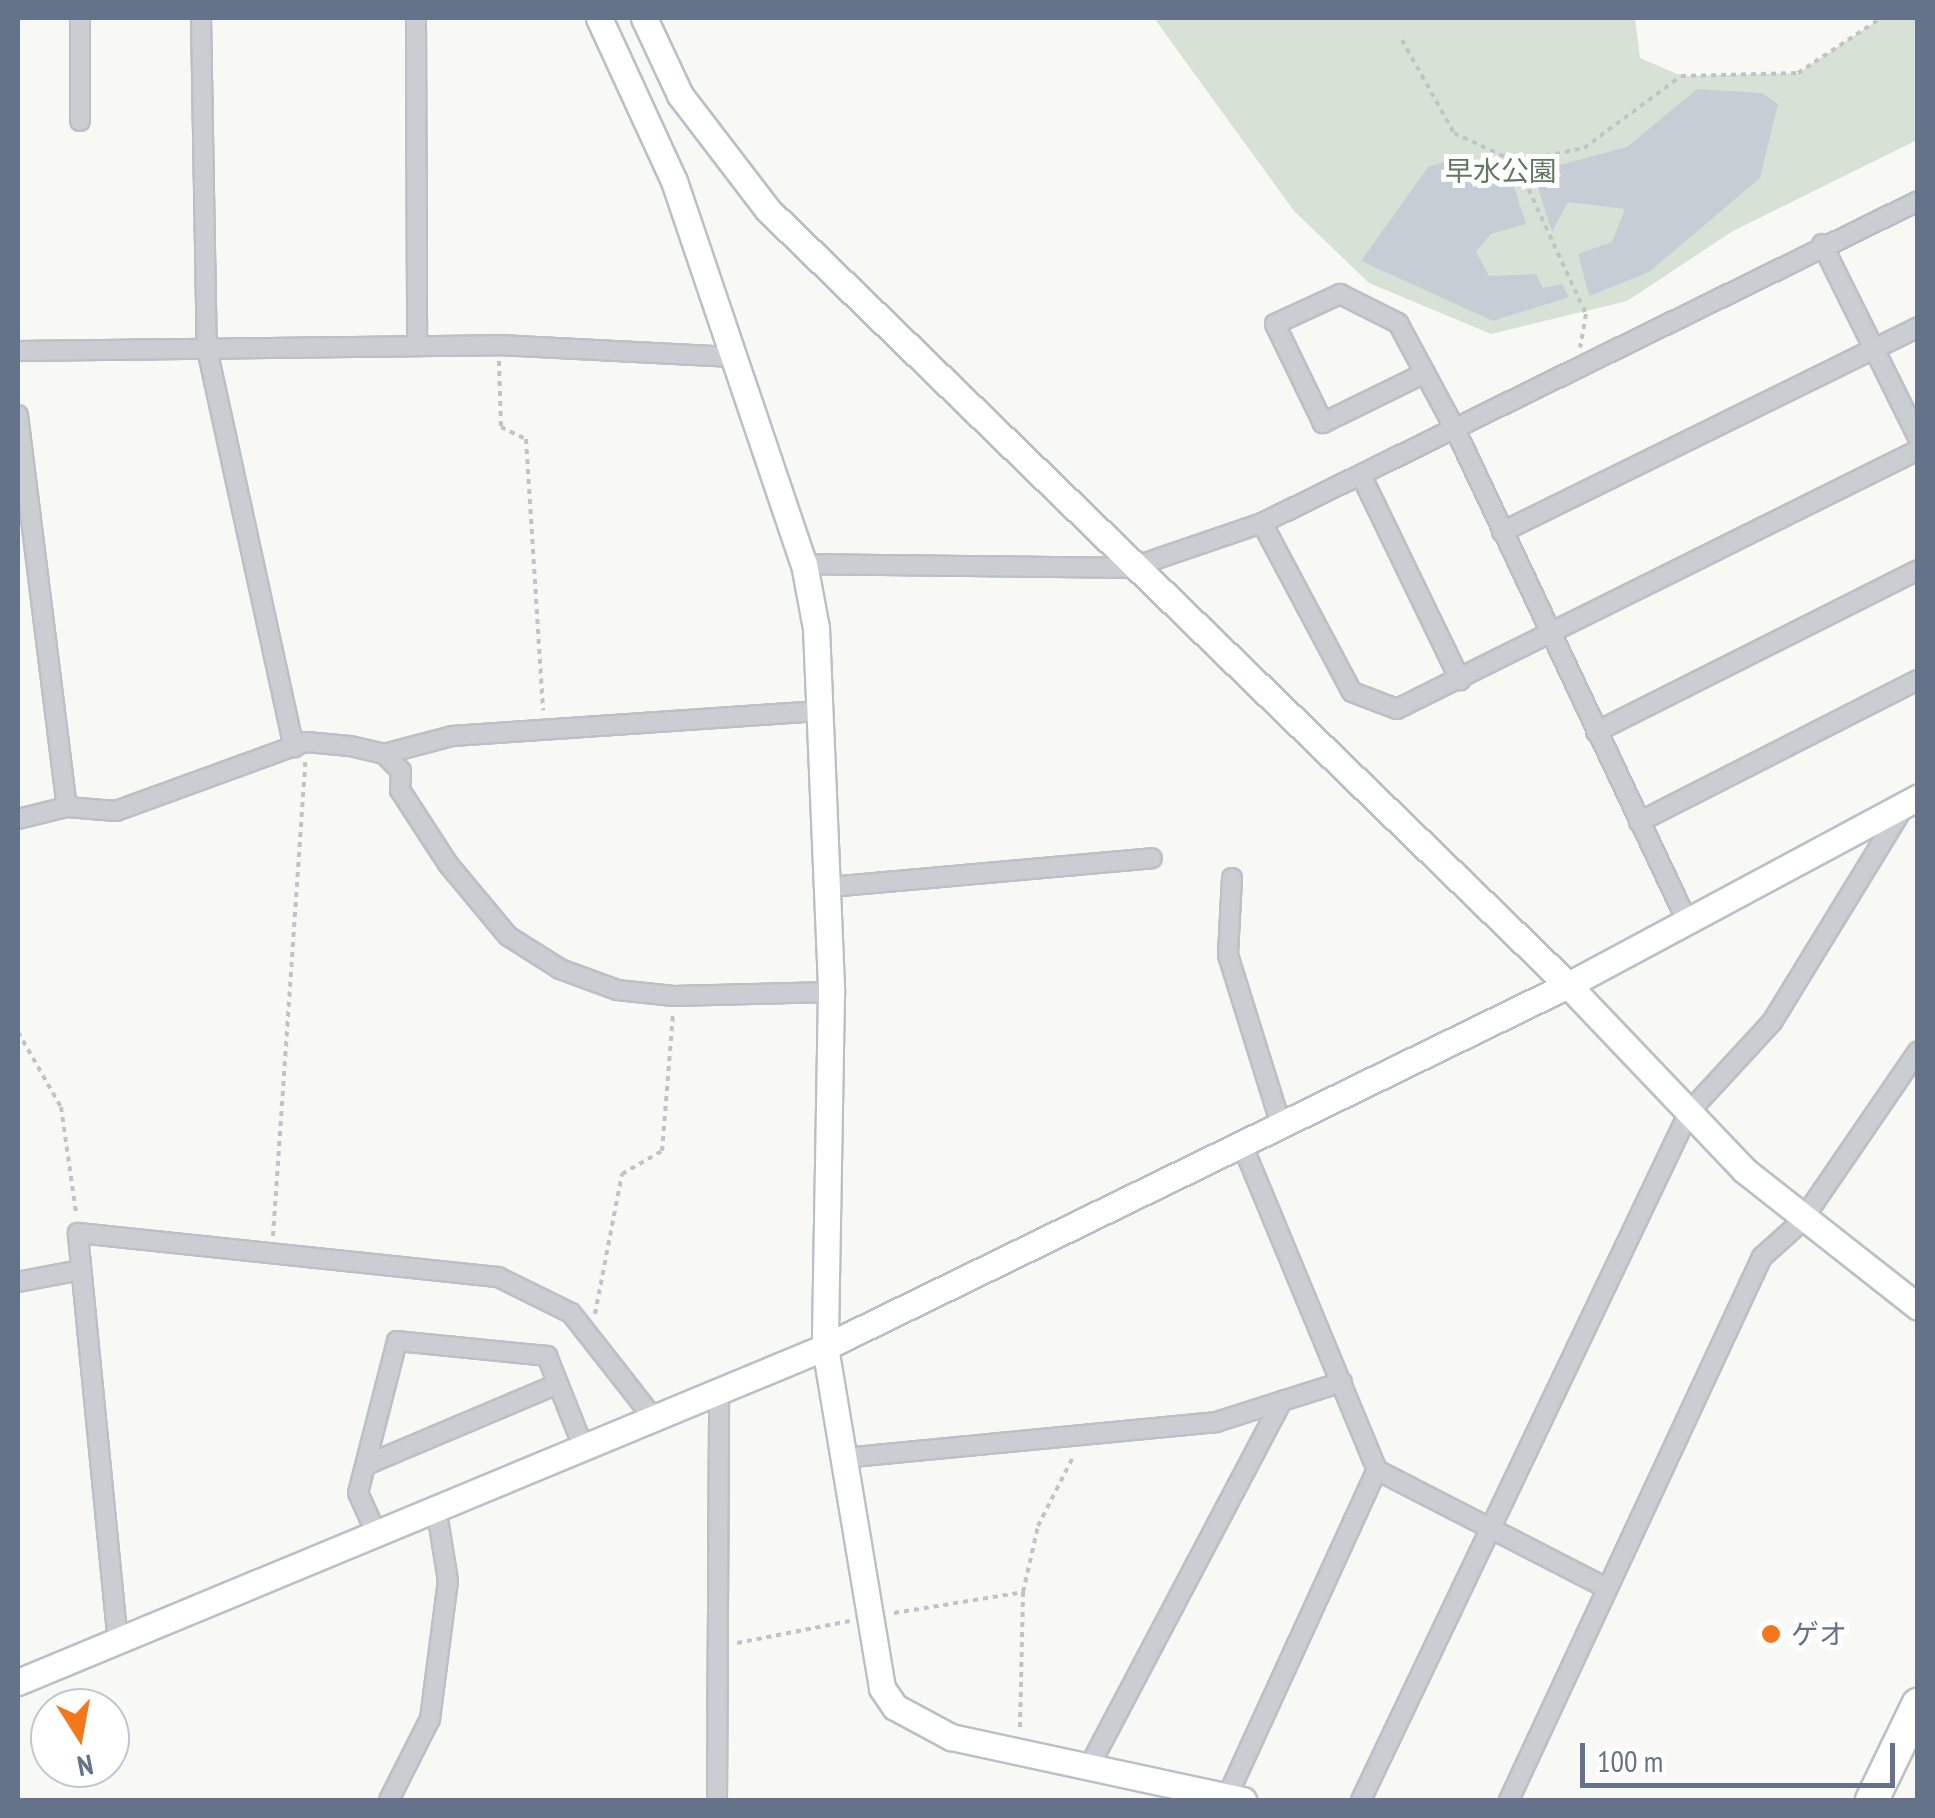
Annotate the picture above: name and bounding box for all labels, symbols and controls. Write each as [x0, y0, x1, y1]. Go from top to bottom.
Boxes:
park label: 早水公園 [1445, 154, 1557, 188]
place label: ゲオ [1791, 1617, 1847, 1651]
marker: ゲオ [1760, 1623, 1782, 1645]
north arrow [30, 1688, 130, 1788]
scale bar [1585, 1723, 1900, 1785]
text: 100 m [1597, 1741, 1663, 1780]
text: N [74, 1746, 96, 1786]

